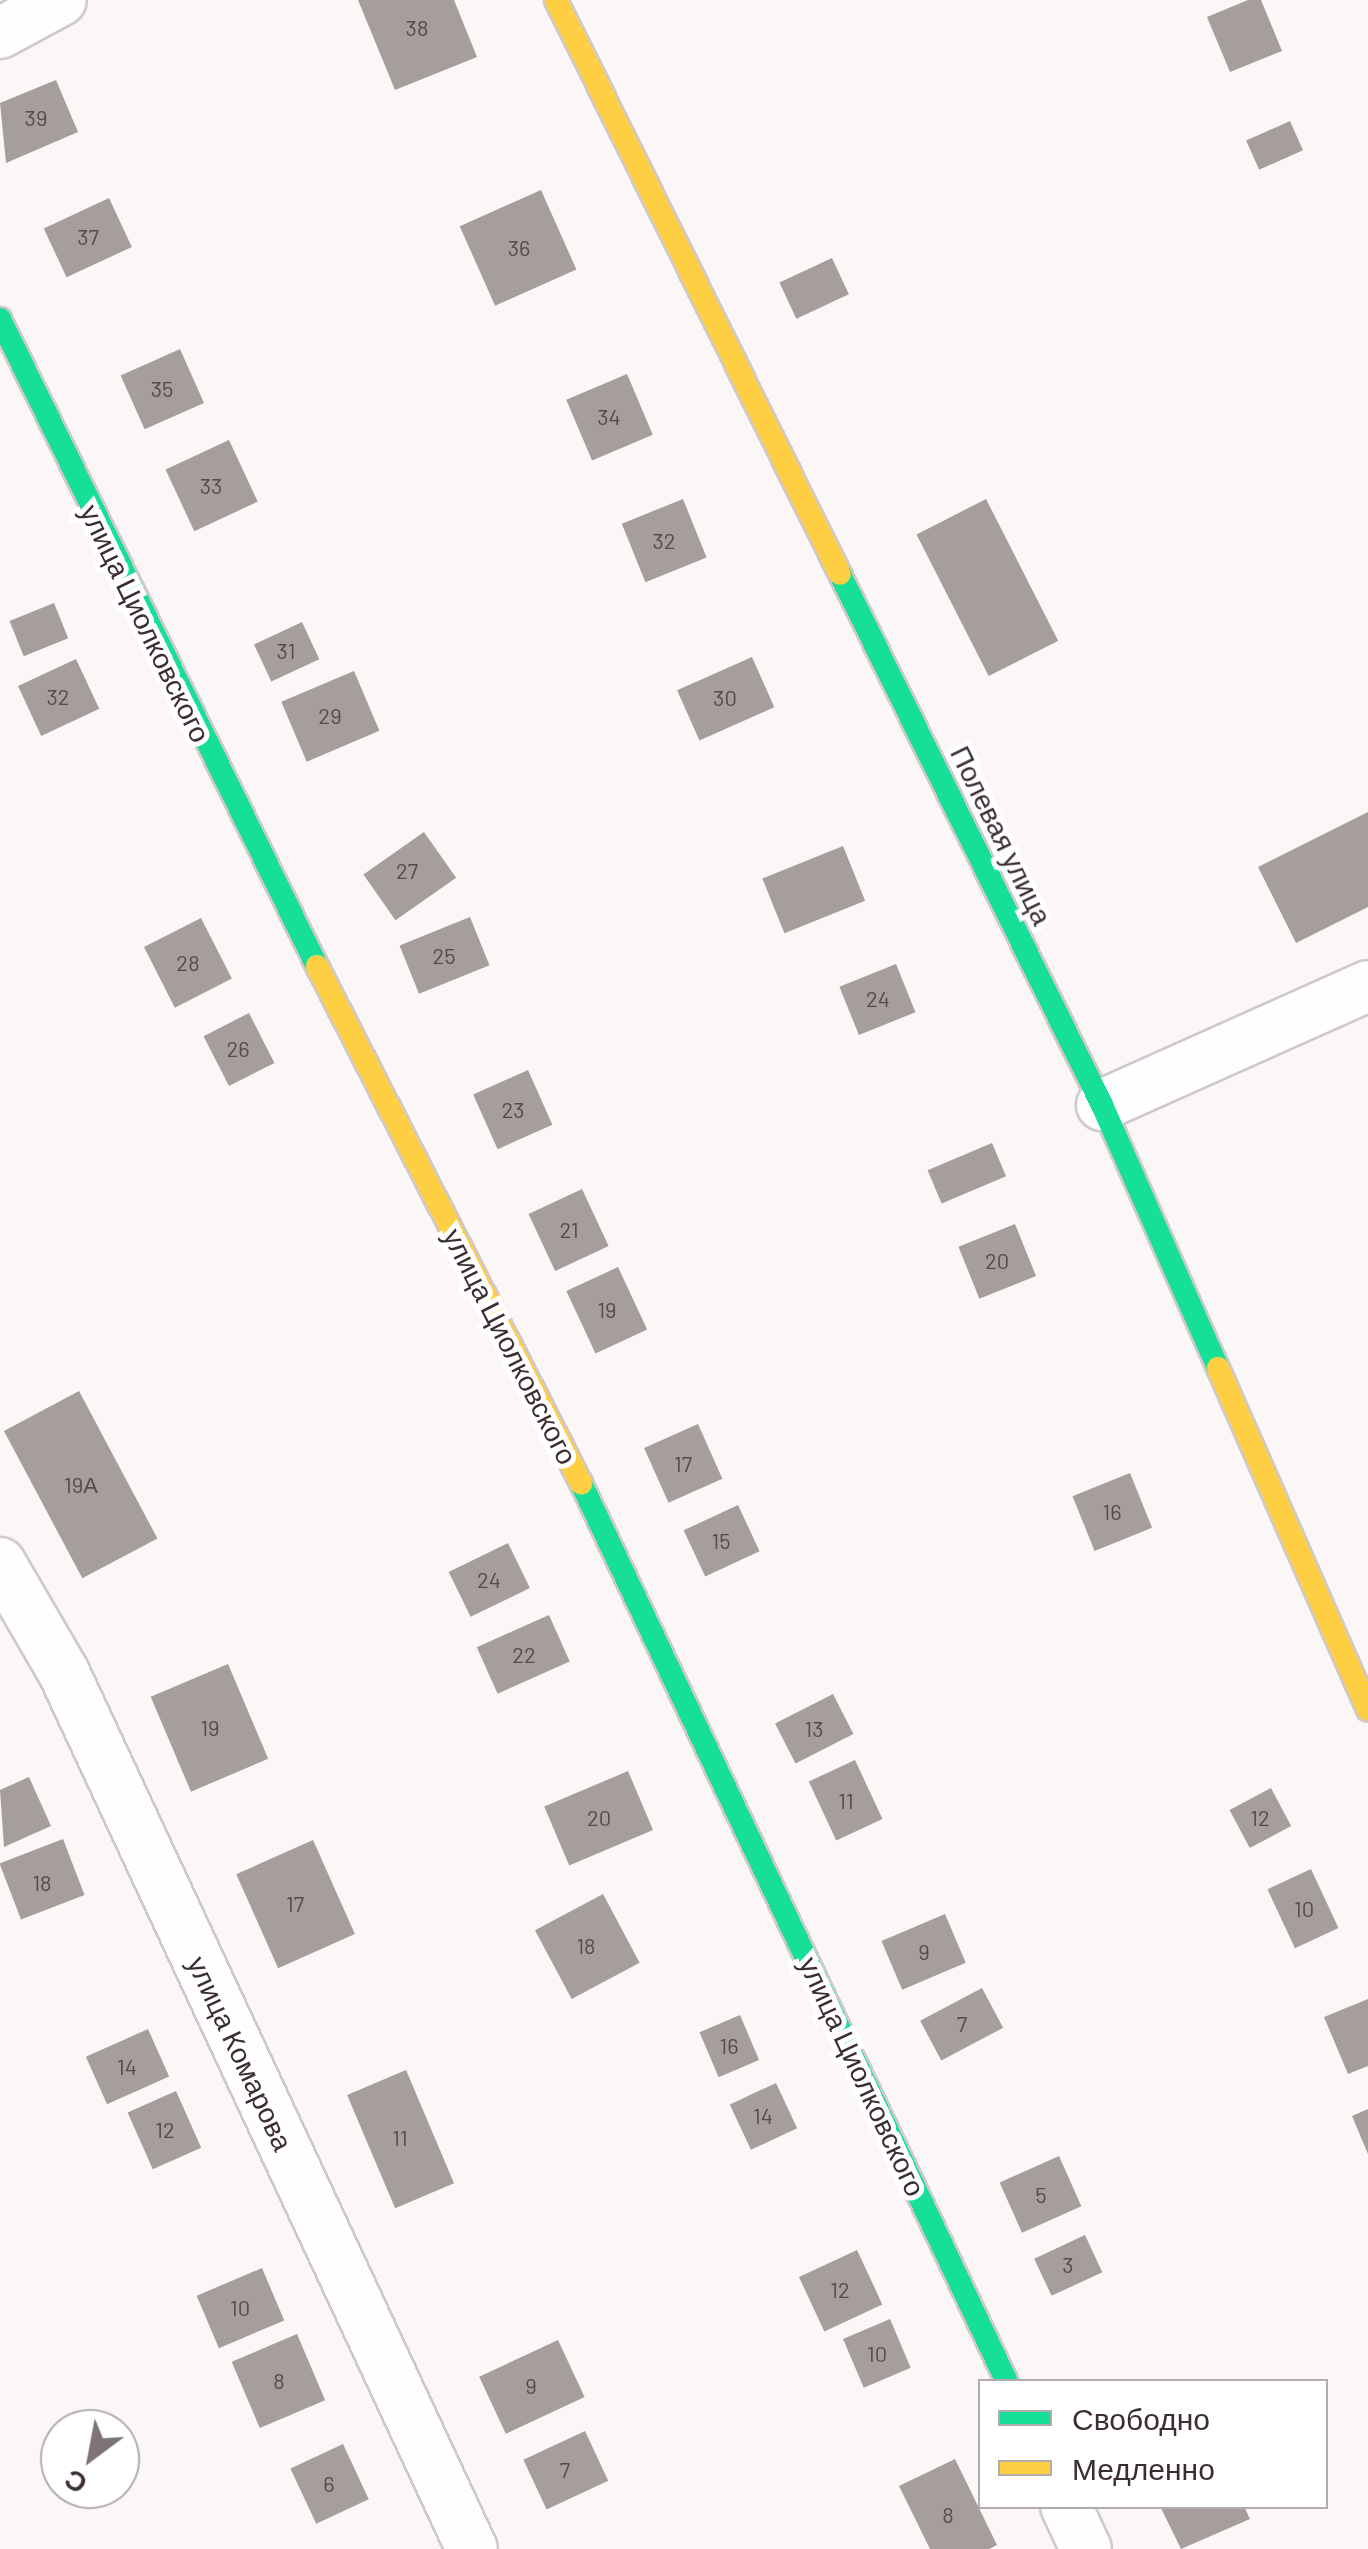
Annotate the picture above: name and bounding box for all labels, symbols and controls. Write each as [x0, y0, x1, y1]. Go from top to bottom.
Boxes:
house number: 38 [406, 15, 428, 41]
house number: 39 [25, 105, 47, 131]
house number: 37 [77, 224, 99, 250]
house number: 36 [508, 235, 530, 261]
house number: 35 [151, 376, 173, 402]
house number: 34 [597, 404, 621, 430]
house number: 33 [200, 473, 222, 499]
street label: улица Циолковского [74, 499, 218, 747]
house number: 32 [652, 528, 676, 554]
house number: 31 [277, 638, 295, 664]
house number: 32 [46, 684, 70, 710]
house number: 30 [713, 685, 737, 711]
house number: 29 [318, 703, 342, 729]
street label: Полевая улица [944, 740, 1060, 930]
house number: 27 [396, 858, 418, 884]
house number: 25 [432, 943, 456, 969]
house number: 28 [176, 950, 200, 976]
house number: 24 [866, 986, 890, 1012]
house number: 26 [226, 1036, 250, 1062]
house number: 23 [502, 1097, 524, 1123]
house number: 21 [559, 1217, 579, 1243]
street label: улица Циолковского [437, 1222, 585, 1470]
house number: 20 [985, 1248, 1009, 1274]
house number: 19 [597, 1297, 617, 1323]
house number: 17 [674, 1451, 692, 1477]
house number: 19А [64, 1472, 98, 1498]
house number: 16 [1102, 1499, 1122, 1525]
house number: 15 [711, 1528, 731, 1554]
house number: 24 [477, 1567, 501, 1593]
house number: 22 [512, 1642, 536, 1668]
house number: 19 [200, 1715, 220, 1741]
house number: 13 [804, 1716, 824, 1742]
house number: 11 [838, 1788, 854, 1814]
house number: 20 [587, 1805, 611, 1831]
house number: 12 [1250, 1805, 1270, 1831]
house number: 18 [32, 1870, 52, 1896]
house number: 17 [286, 1891, 304, 1917]
house number: 10 [1294, 1896, 1314, 1922]
house number: 18 [576, 1933, 596, 1959]
house number: 9 [918, 1939, 930, 1965]
street label: улица Комарова [181, 1950, 301, 2156]
street label: улица Циолковского [793, 1951, 933, 2201]
house number: 7 [957, 2011, 967, 2037]
house number: 16 [719, 2033, 739, 2059]
house number: 14 [117, 2054, 137, 2080]
house number: 14 [753, 2103, 773, 2129]
house number: 12 [155, 2117, 175, 2143]
house number: 11 [392, 2125, 408, 2151]
house number: 5 [1035, 2182, 1047, 2208]
house number: 3 [1062, 2252, 1074, 2278]
house number: 12 [830, 2277, 850, 2303]
house number: 10 [230, 2295, 250, 2321]
house number: 10 [867, 2341, 887, 2367]
house number: 8 [273, 2368, 285, 2394]
house number: 9 [525, 2373, 537, 2399]
legend [978, 2379, 1328, 2509]
text: Свободно [1072, 2400, 1210, 2436]
north arrow [40, 2409, 140, 2509]
text: Медленно [1072, 2450, 1215, 2486]
house number: 7 [560, 2457, 570, 2483]
text: С [58, 2463, 93, 2503]
house number: 6 [323, 2471, 335, 2497]
house number: 8 [942, 2502, 954, 2528]

